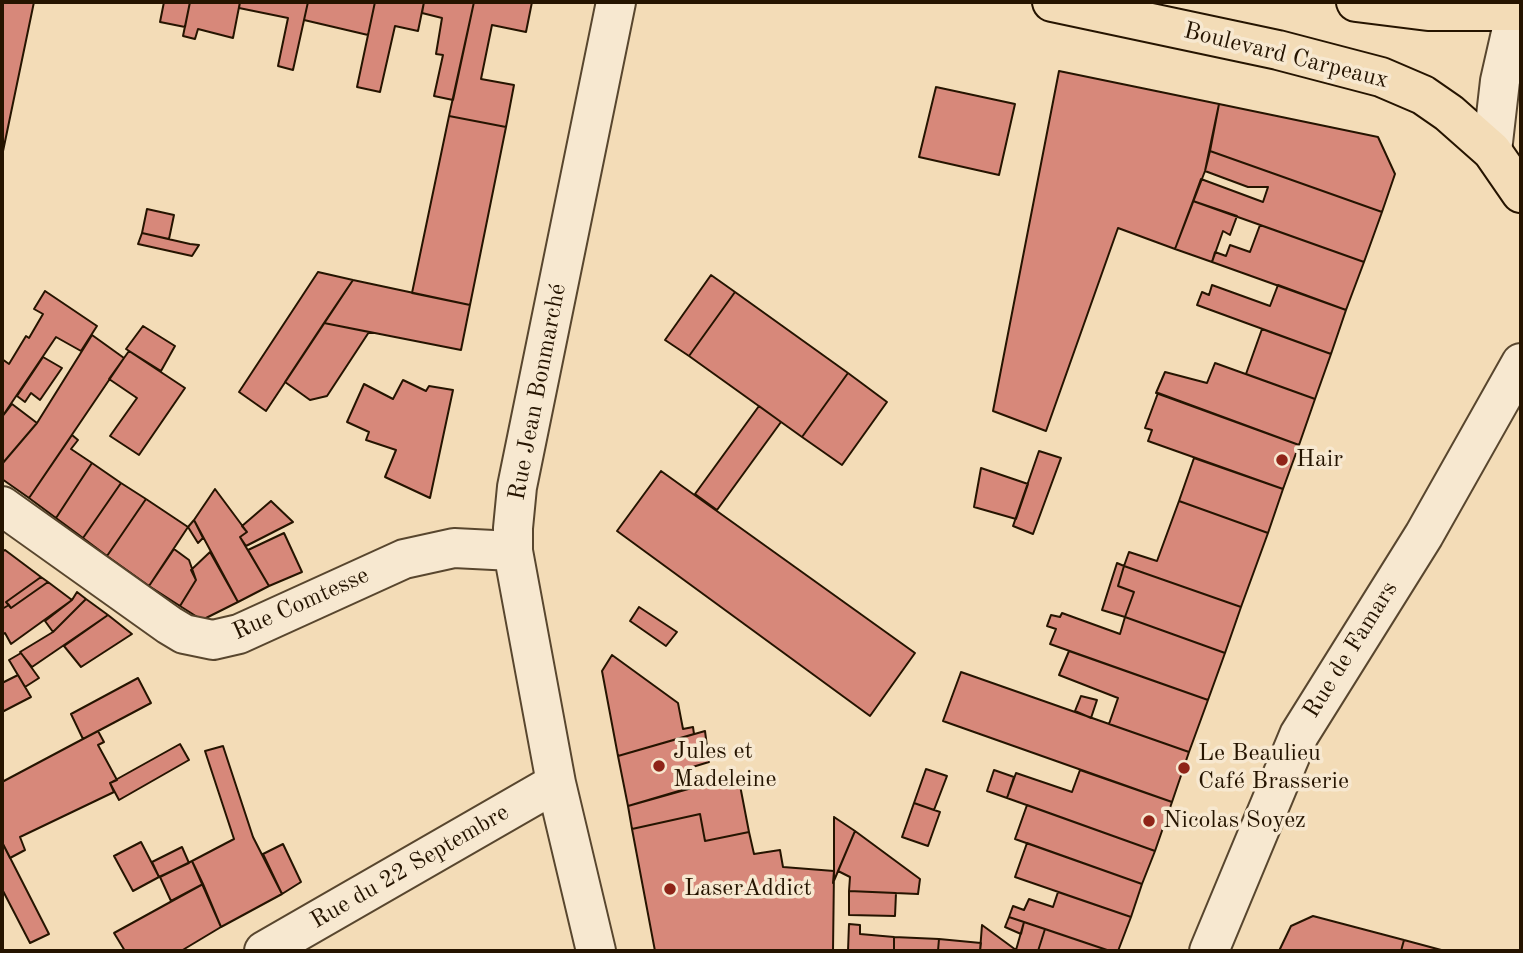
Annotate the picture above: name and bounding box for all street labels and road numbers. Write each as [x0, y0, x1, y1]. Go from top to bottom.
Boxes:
street label: Boulevard Carpeaux [1181, 17, 1391, 95]
street label: Rue Jean Bonmarché [503, 281, 573, 503]
street label: Rue Comtesse [228, 561, 374, 647]
street label: Rue de Famars [1298, 576, 1404, 724]
street label: Rue du 22 Septembre [306, 798, 514, 936]

